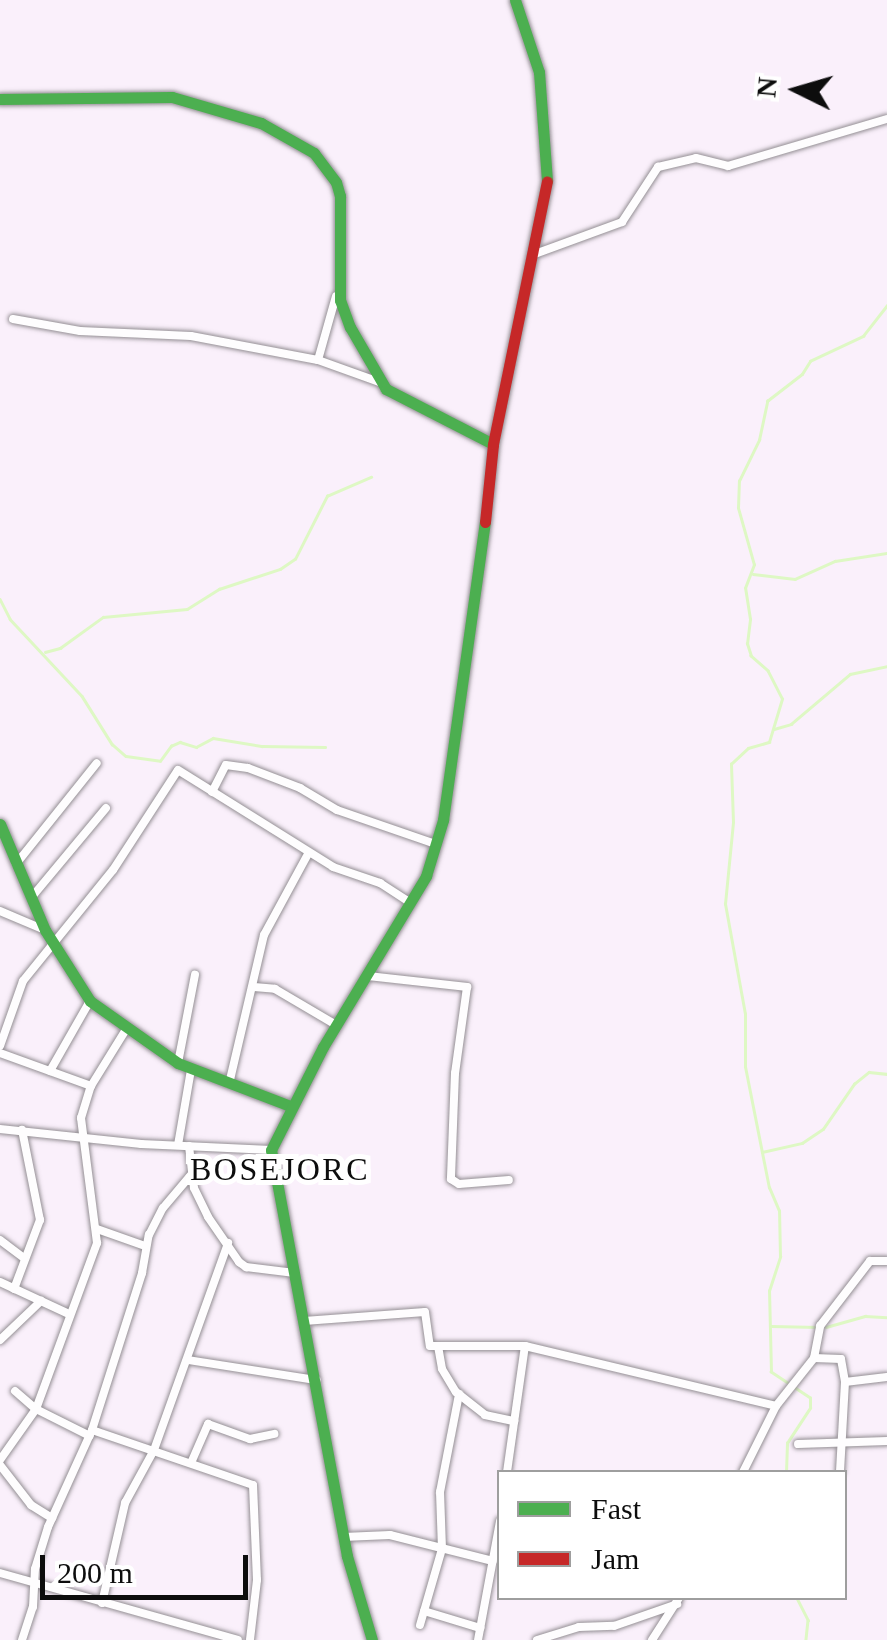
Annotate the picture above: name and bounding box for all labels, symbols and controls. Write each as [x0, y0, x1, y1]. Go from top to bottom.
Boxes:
north arrow [747, 40, 847, 140]
text: N [750, 76, 783, 99]
district label: BOSEJORC [190, 1150, 370, 1188]
legend [497, 1470, 847, 1600]
text: Fast [591, 1492, 641, 1525]
scale bar [45, 1535, 252, 1597]
text: Jam [591, 1542, 639, 1575]
text: 200 m [57, 1556, 133, 1589]

